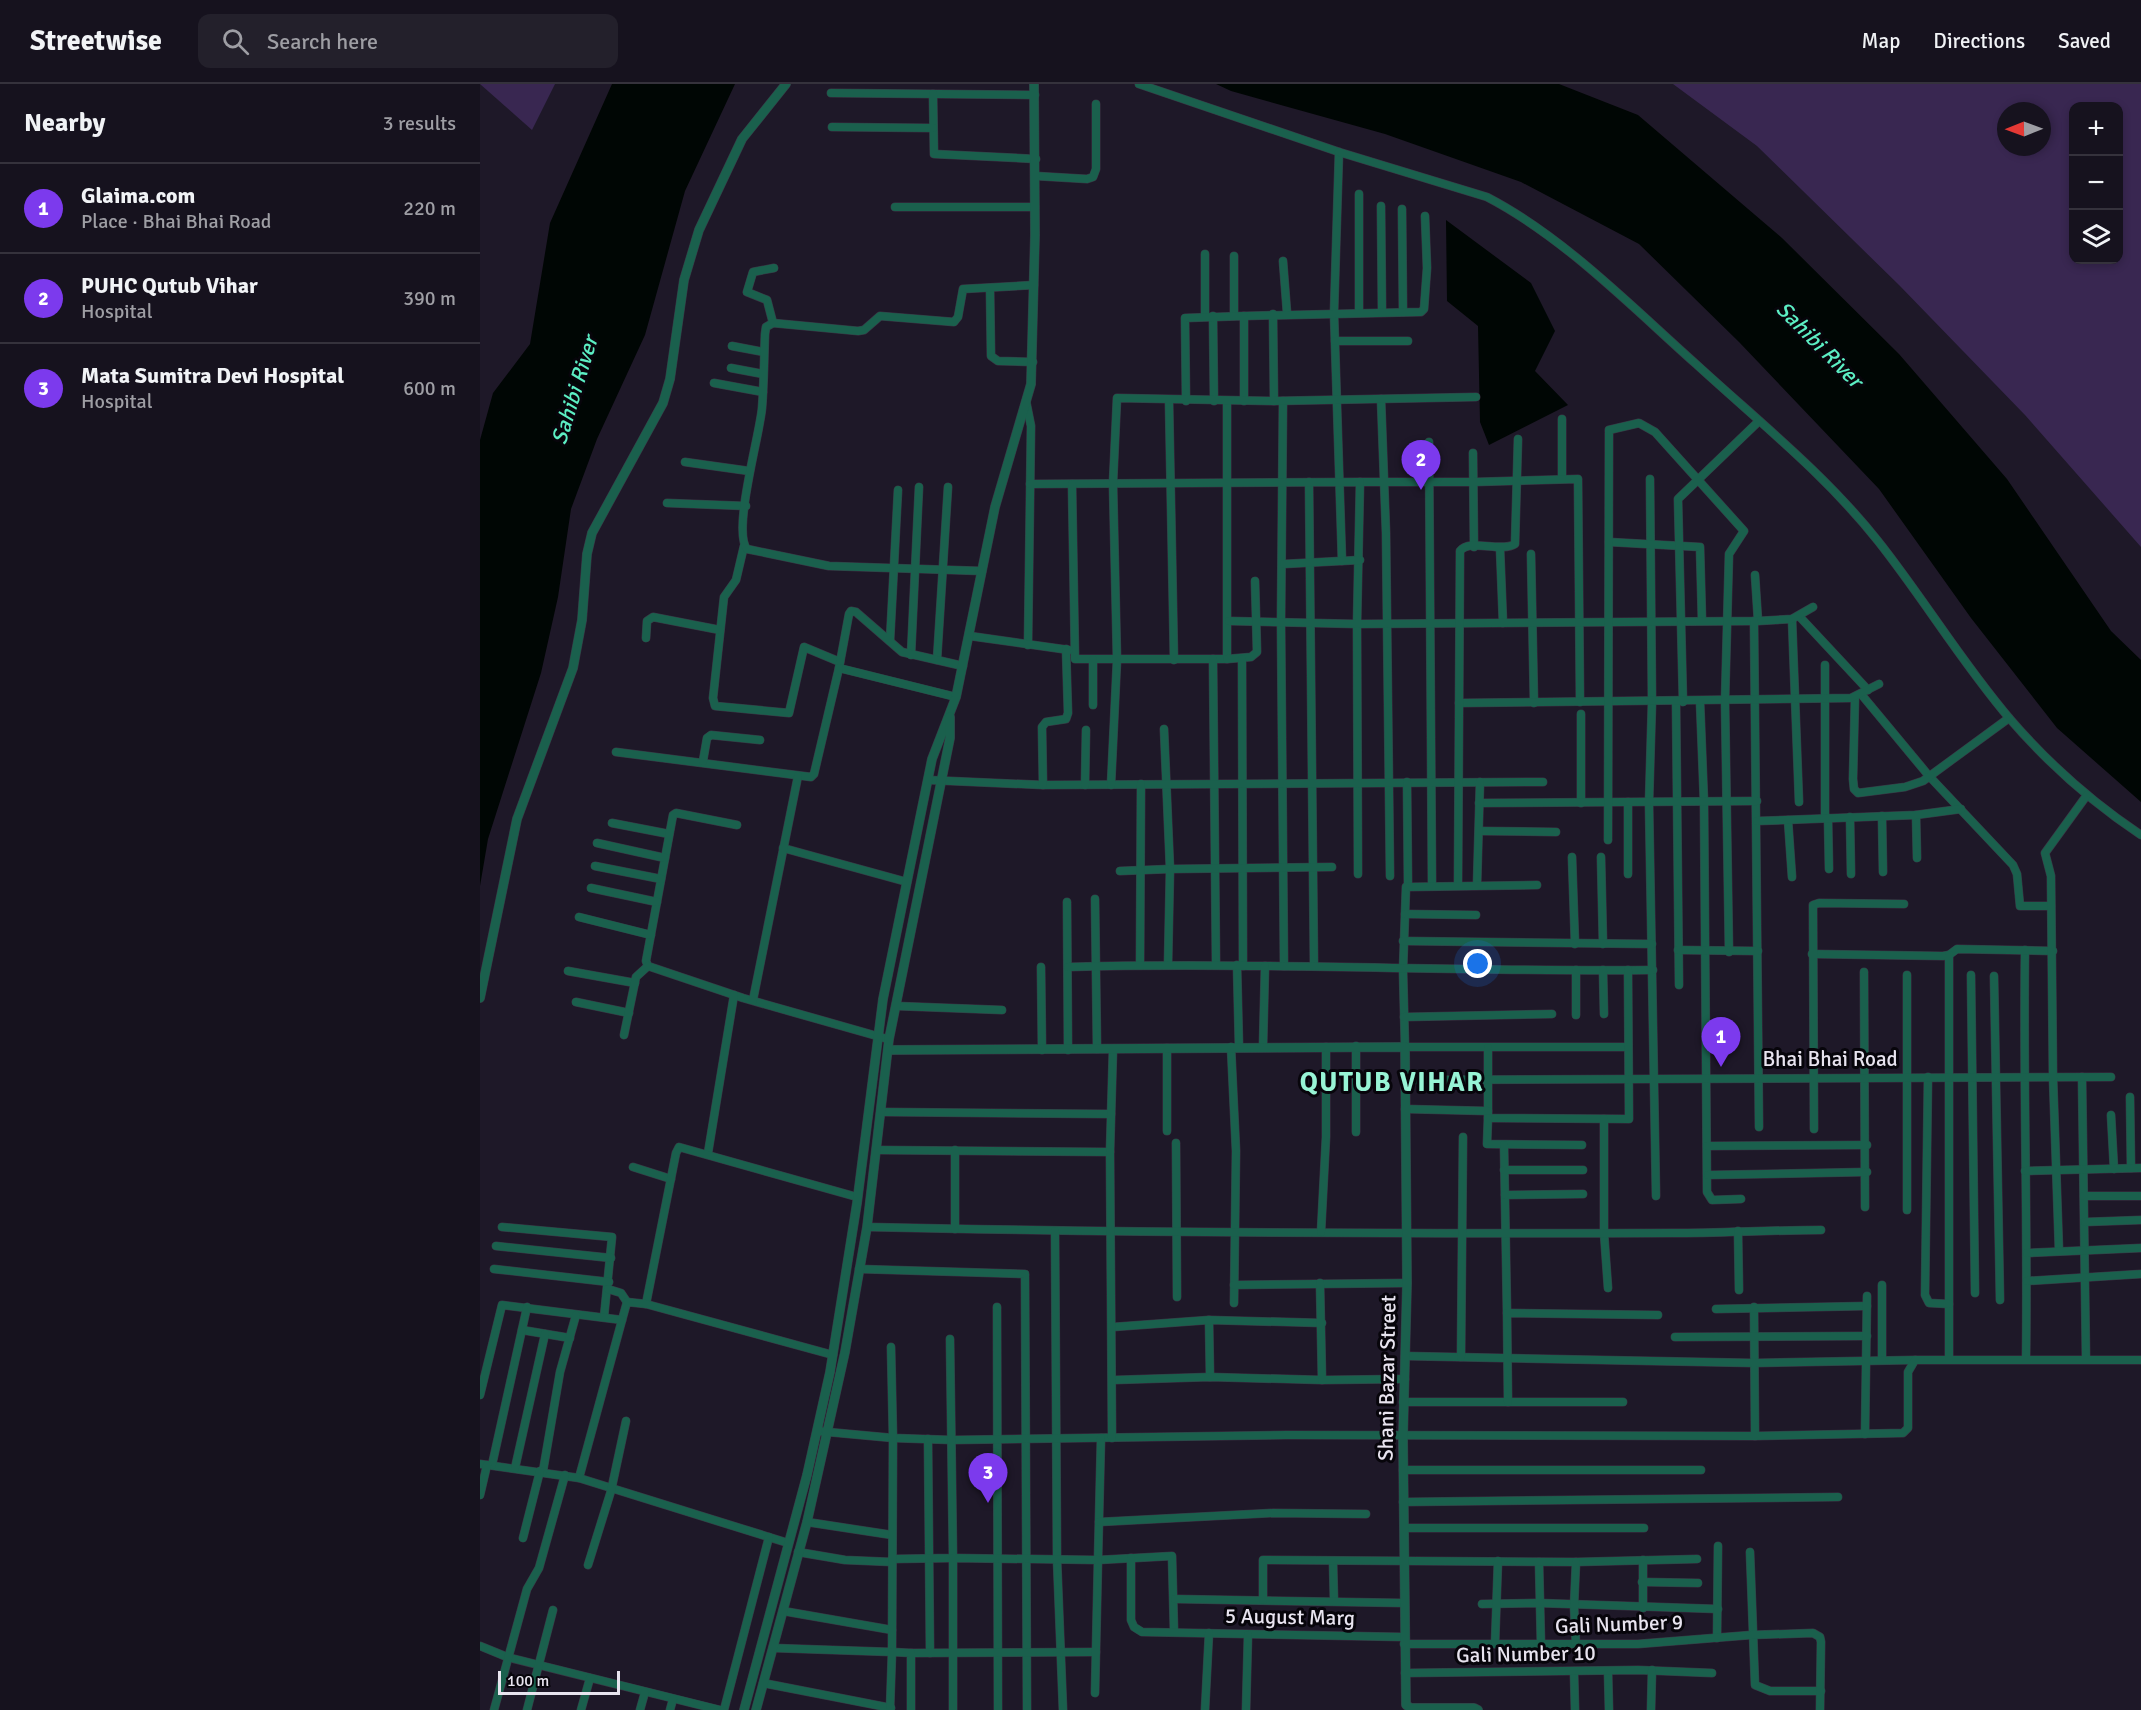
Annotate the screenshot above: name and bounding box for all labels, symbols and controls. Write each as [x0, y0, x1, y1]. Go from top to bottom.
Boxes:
search box [198, 14, 618, 68]
text: Streetwise [30, 24, 162, 58]
icon: search [219, 25, 252, 58]
text: Search here [267, 28, 378, 55]
text: Map [1862, 28, 1900, 54]
text: Directions [1933, 28, 2025, 54]
text: Saved [2058, 28, 2111, 54]
north arrow [1997, 102, 2051, 156]
map controls [2069, 102, 2123, 264]
button: + [2069, 102, 2123, 156]
text: Nearby [24, 107, 105, 139]
text: 3 results [383, 111, 456, 136]
button: − [2069, 156, 2123, 210]
text: Glaima.com [81, 182, 195, 209]
text: 1 [38, 196, 49, 221]
text: 220 m [403, 196, 456, 221]
text: Place · Bhai Bhai Road [81, 209, 271, 234]
button: layers [2069, 210, 2123, 264]
text: PUHC Qutub Vihar [81, 272, 258, 299]
text: 2 [38, 286, 49, 311]
text: 390 m [403, 286, 456, 311]
water label: Sahibi River [1771, 295, 1871, 395]
text: Hospital [81, 299, 153, 324]
water label: Sahibi River [545, 330, 605, 447]
text: Mata Sumitra Devi Hospital [81, 362, 344, 389]
text: 3 [38, 376, 49, 401]
text: 600 m [403, 376, 456, 401]
text: Hospital [81, 389, 153, 414]
pin: 2 [1402, 440, 1440, 490]
your location [1463, 949, 1492, 978]
pin: 1 [1702, 1018, 1740, 1067]
street label: Bhai Bhai Road [1762, 1046, 1898, 1072]
district label: QUTUB VIHAR [1300, 1066, 1484, 1099]
street label: Shani Bazar Street [1373, 1295, 1401, 1461]
pin: 3 [968, 1454, 1008, 1503]
street label: 5 August Marg [1225, 1603, 1355, 1631]
street label: Gali Number 9 [1554, 1609, 1684, 1639]
street label: Gali Number 10 [1456, 1640, 1596, 1668]
scale bar [498, 1668, 620, 1696]
text: 100 m [507, 1671, 549, 1691]

